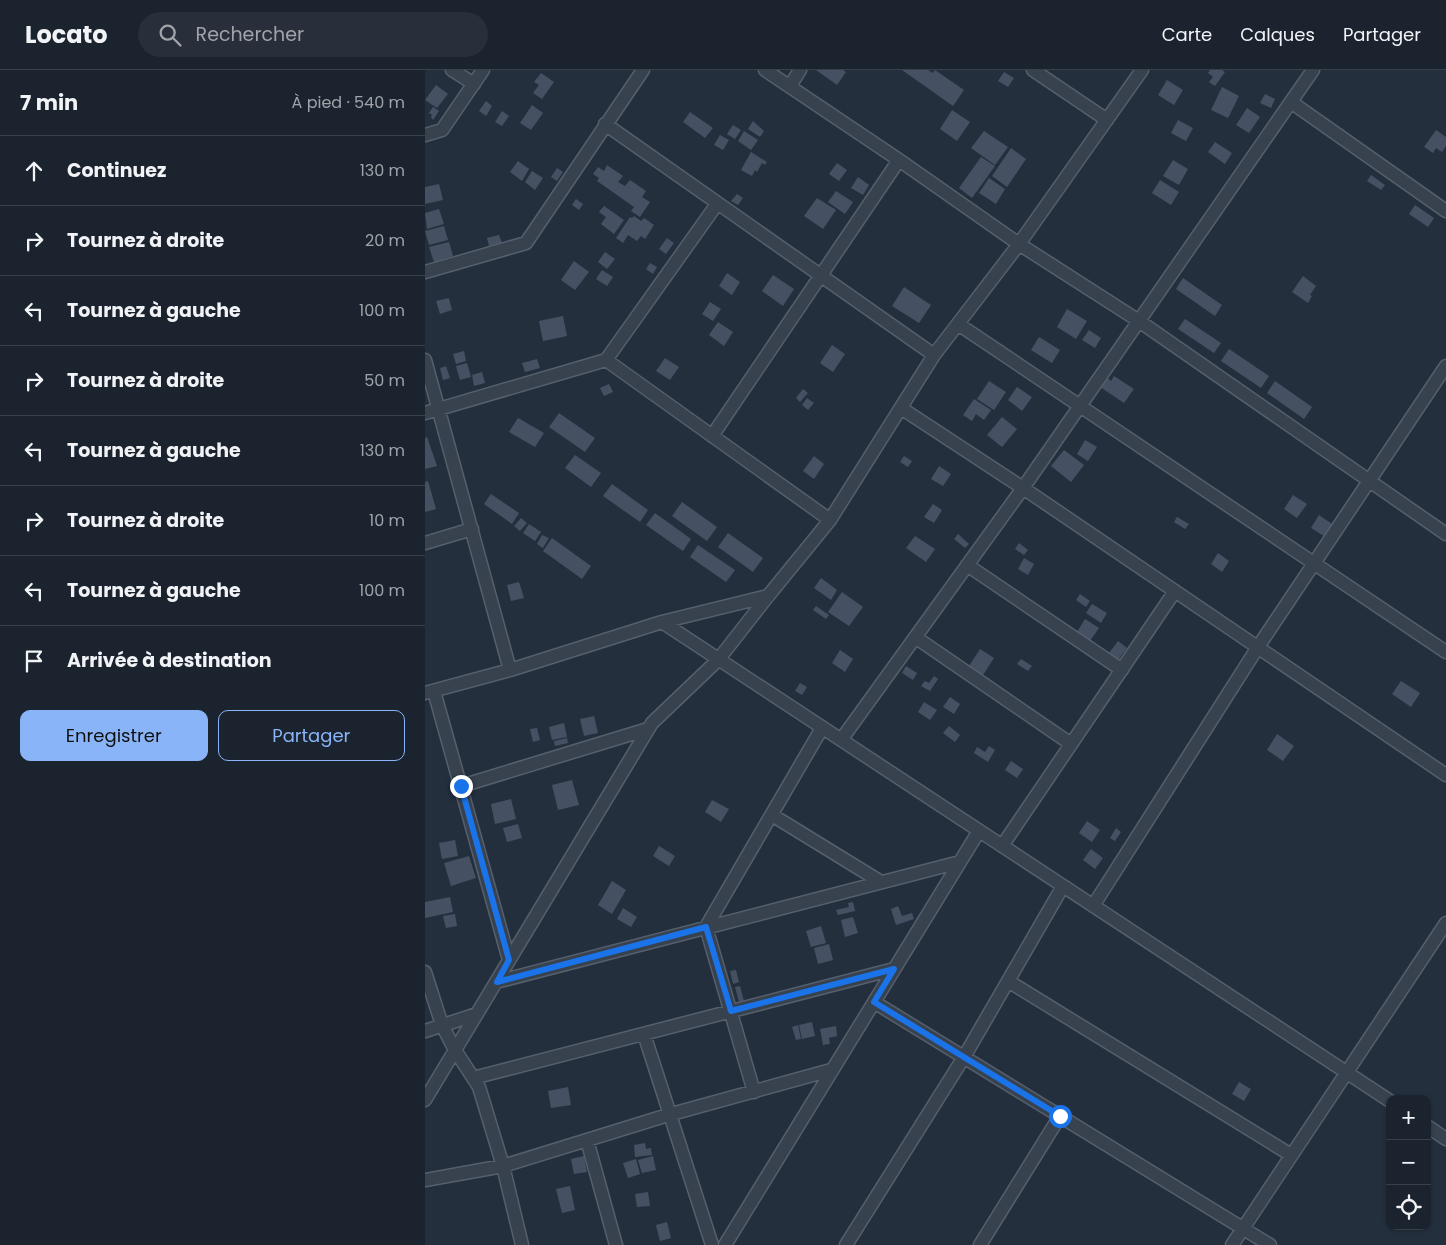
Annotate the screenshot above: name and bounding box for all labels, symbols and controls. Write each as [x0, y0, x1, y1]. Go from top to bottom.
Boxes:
search box [138, 12, 488, 57]
text: Locato [25, 18, 108, 51]
icon: search [156, 21, 184, 49]
text: Rechercher [196, 21, 304, 48]
text: Carte [1162, 22, 1212, 47]
text: Calques [1240, 22, 1315, 47]
text: Partager [1343, 22, 1421, 47]
text: 7 min [20, 88, 78, 117]
text: À pied · 540 m [292, 91, 405, 114]
icon: ahead [20, 157, 48, 185]
text: Continuez [67, 157, 166, 184]
text: 130 m [360, 159, 405, 182]
icon: right [20, 227, 48, 255]
text: Tournez à droite [67, 227, 224, 254]
text: 20 m [365, 229, 405, 252]
icon: left [20, 297, 48, 325]
text: Tournez à gauche [67, 297, 241, 324]
text: 100 m [359, 299, 405, 322]
icon: right [20, 367, 48, 395]
text: Tournez à droite [67, 367, 224, 394]
text: 50 m [364, 369, 405, 392]
icon: left [20, 437, 48, 465]
text: Tournez à gauche [67, 437, 241, 464]
text: 130 m [360, 439, 405, 462]
icon: right [20, 507, 48, 535]
text: Tournez à droite [67, 507, 224, 534]
text: 10 m [369, 509, 405, 532]
icon: left [20, 577, 48, 605]
text: Tournez à gauche [67, 577, 241, 604]
text: 100 m [359, 579, 405, 602]
icon: arrive [20, 647, 48, 675]
text: Arrivée à destination [67, 647, 272, 674]
button: Enregistrer [20, 710, 208, 761]
button: Partager [218, 710, 405, 761]
route end [450, 775, 473, 798]
map controls [1386, 1095, 1431, 1230]
button: + [1386, 1095, 1431, 1140]
route start [1049, 1105, 1072, 1128]
button: − [1386, 1140, 1431, 1185]
button: locate [1386, 1185, 1431, 1230]

